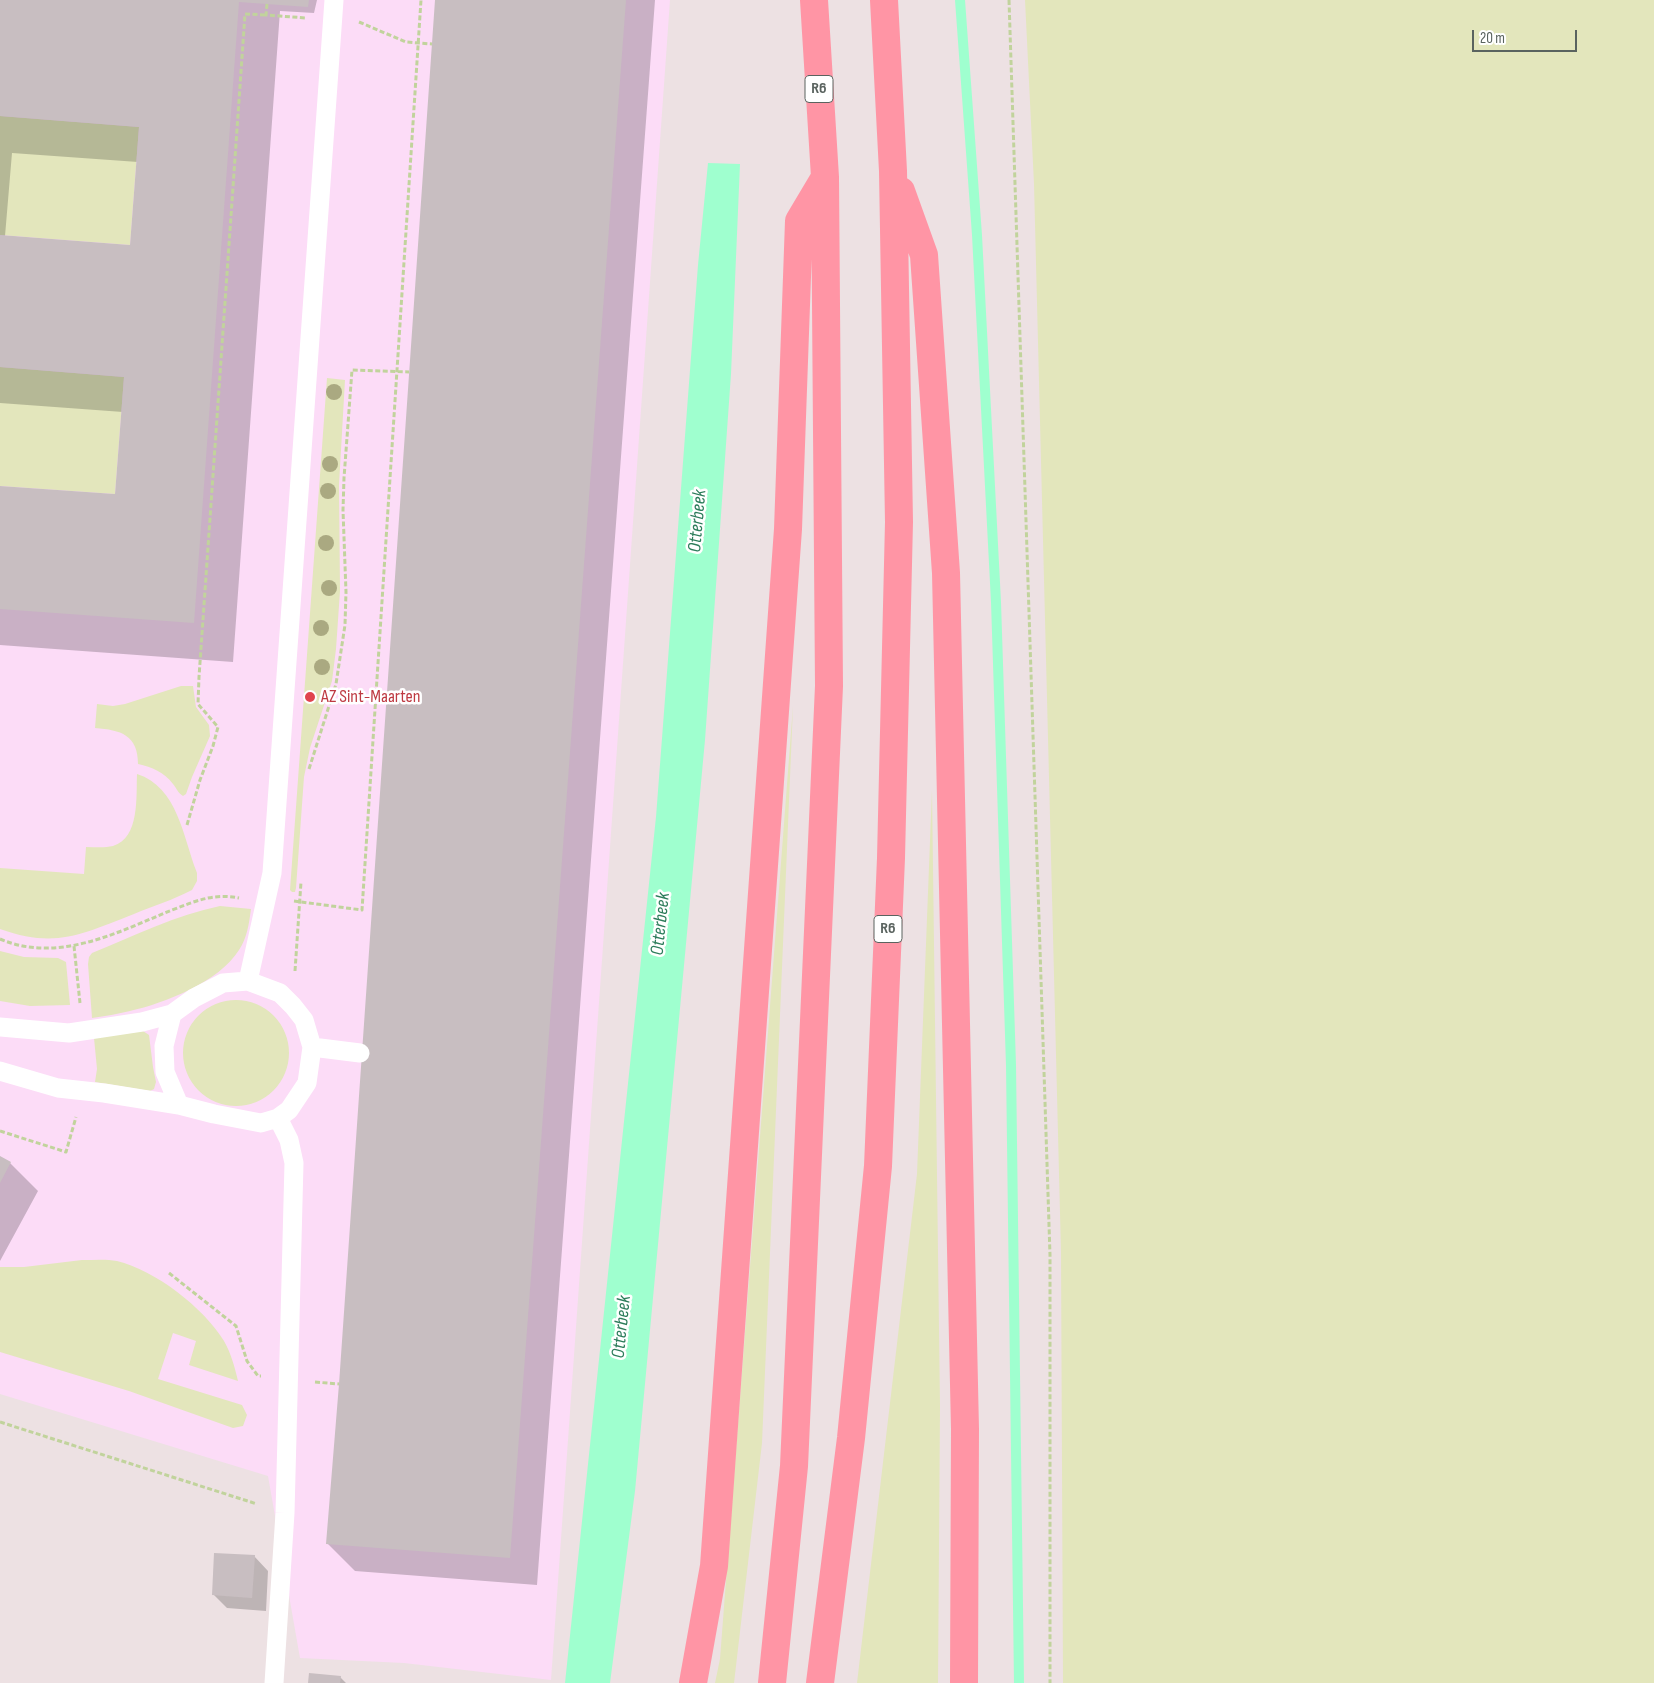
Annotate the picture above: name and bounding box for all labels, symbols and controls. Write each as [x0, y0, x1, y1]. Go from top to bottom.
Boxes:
scale bar [1474, 20, 1579, 52]
text: 20 m [1480, 29, 1505, 48]
road number: R6 [805, 76, 833, 102]
water label: Otterbeek [684, 489, 712, 553]
place label: AZ Sint-Maarten [321, 686, 420, 708]
marker: AZ Sint-Maarten [303, 690, 317, 704]
water label: Otterbeek [646, 892, 676, 956]
road number: R6 [874, 916, 902, 942]
water label: Otterbeek [607, 1295, 637, 1359]

